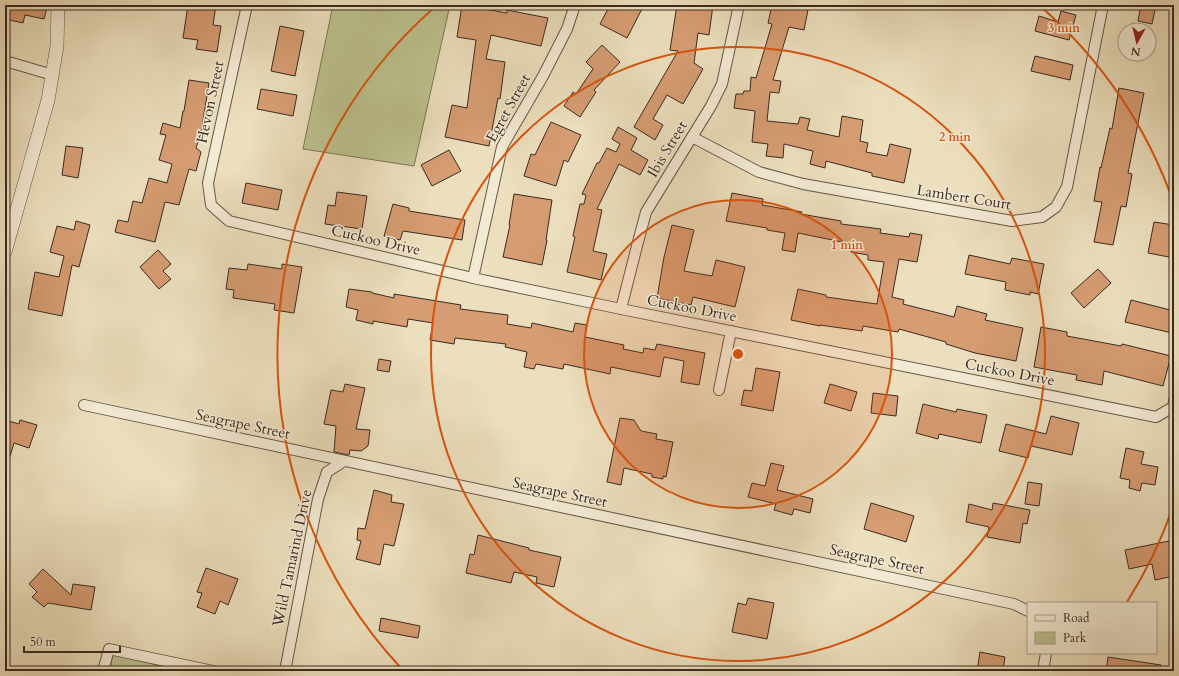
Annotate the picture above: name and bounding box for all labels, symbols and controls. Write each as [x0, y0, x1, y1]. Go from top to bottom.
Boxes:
text: 3 min [1048, 20, 1080, 36]
north arrow [1117, 22, 1157, 62]
text: N [1129, 43, 1141, 59]
street label: Hevon Street [192, 59, 229, 145]
street label: Egret Street [481, 70, 535, 146]
street label: Ibis Street [642, 117, 692, 181]
text: 2 min [939, 129, 971, 145]
street label: Lambert Court [915, 180, 1013, 214]
street label: Cuckoo Drive [329, 220, 423, 260]
text: 1 min [831, 237, 863, 253]
street label: Cuckoo Drive [645, 289, 739, 327]
centre of rings [731, 347, 745, 361]
street label: Cuckoo Drive [963, 353, 1057, 391]
street label: Seagrape Street [194, 404, 292, 444]
street label: Seagrape Street [511, 472, 609, 512]
street label: Wild Tamarind Drive [267, 487, 316, 629]
street label: Seagrape Street [828, 539, 926, 579]
legend [1027, 602, 1157, 654]
text: Road [1063, 610, 1090, 626]
scale bar [24, 628, 120, 654]
text: Park [1063, 630, 1087, 646]
text: 50 m [30, 634, 57, 650]

